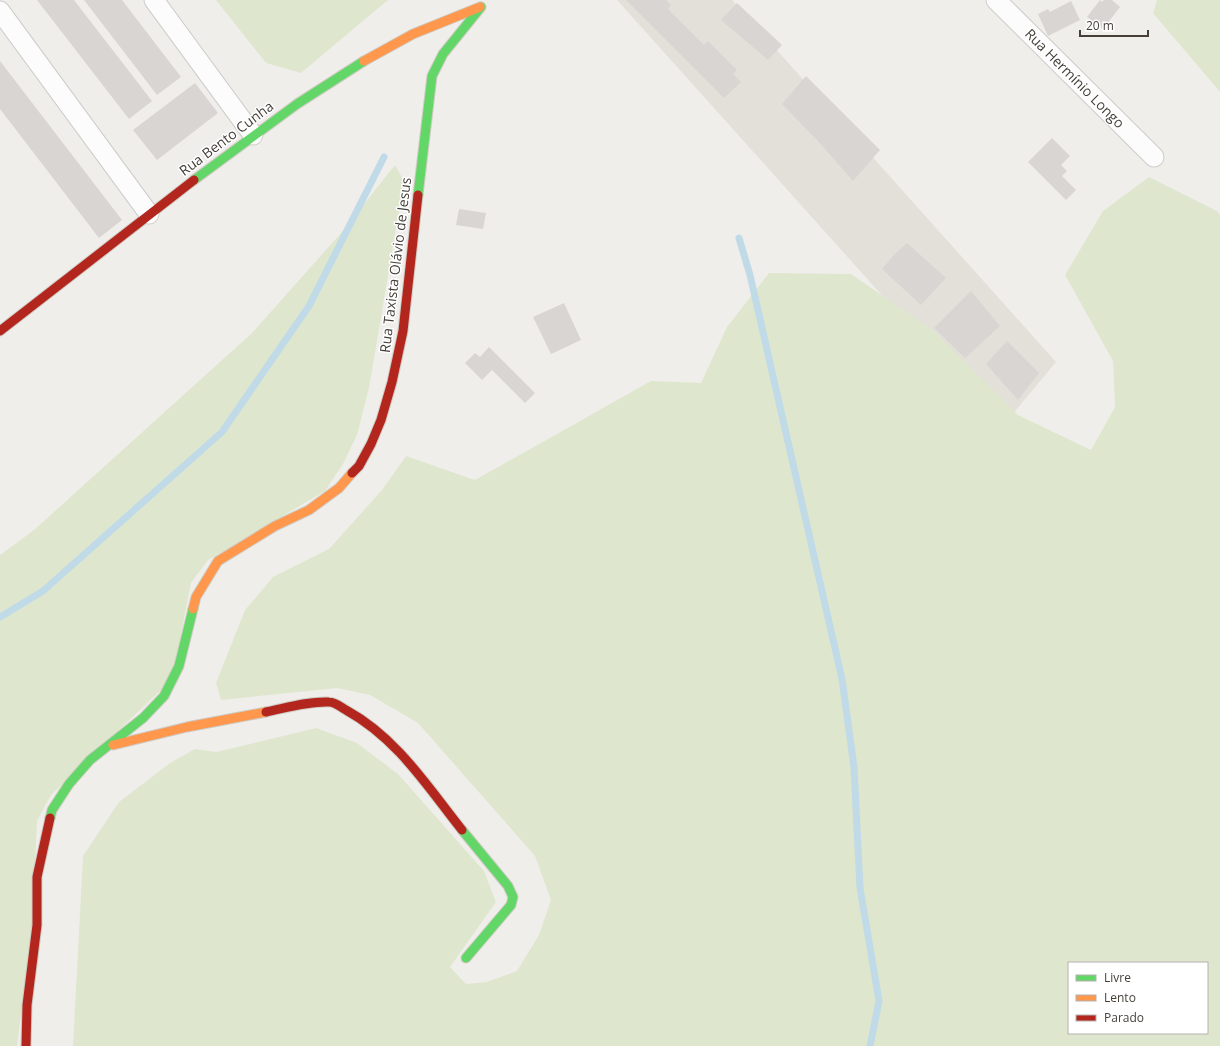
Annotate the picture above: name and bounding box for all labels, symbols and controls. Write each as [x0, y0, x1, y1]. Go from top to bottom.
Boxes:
scale bar [1080, 12, 1148, 38]
text: 20 m [1086, 17, 1114, 34]
street label: Rua Hermínio Longo [1021, 24, 1129, 132]
street label: Rua Bento Cunha [175, 96, 277, 180]
street label: Rua Taxista Olávio de Jesus [375, 176, 415, 354]
legend [1068, 962, 1208, 1034]
text: Livre [1104, 969, 1131, 986]
text: Lento [1104, 989, 1136, 1006]
text: Parado [1104, 1009, 1144, 1026]

